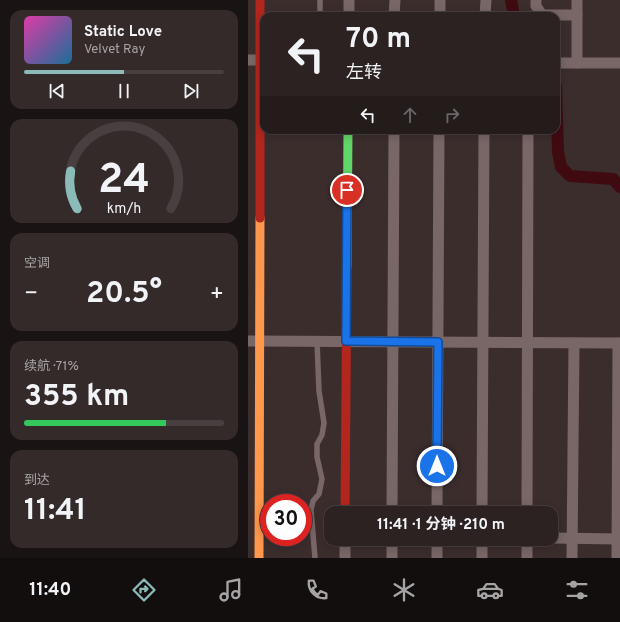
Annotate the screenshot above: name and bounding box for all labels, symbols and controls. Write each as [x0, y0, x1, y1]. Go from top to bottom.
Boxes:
text: 70 m [346, 22, 411, 58]
text: Static Love [84, 23, 162, 42]
icon: left [280, 28, 332, 80]
text: Velvet Ray [84, 42, 145, 58]
text: 左转 [346, 62, 382, 85]
icon: previous [46, 80, 68, 102]
icon: pause [113, 80, 135, 102]
icon: next [180, 80, 202, 102]
icon: left [357, 104, 379, 126]
icon: ahead [399, 104, 421, 126]
icon: right [441, 104, 463, 126]
text: 24 [98, 154, 150, 207]
pin [330, 173, 364, 207]
icon: arrive [336, 179, 358, 201]
text: km/h [107, 199, 141, 217]
text: 空调 [24, 256, 50, 272]
text: 20.5° [86, 276, 162, 313]
text: − [24, 281, 38, 308]
text: + [210, 281, 224, 308]
text: 续航 · 71% [24, 359, 79, 375]
text: 355 km [24, 379, 129, 416]
position arrow [416, 445, 458, 487]
text: 到达 [24, 473, 50, 489]
text: 11:41 [24, 493, 87, 530]
speed limit sign: 30 [260, 494, 312, 546]
text: 11:41 · 1 分钟 · 210 m [377, 516, 505, 535]
icon: directions [130, 576, 158, 604]
icon: music [217, 576, 245, 604]
icon: phone [303, 576, 331, 604]
icon: climate [390, 576, 418, 604]
icon: car [476, 576, 504, 604]
icon: filters [563, 576, 591, 604]
text: 11:40 [29, 579, 71, 602]

